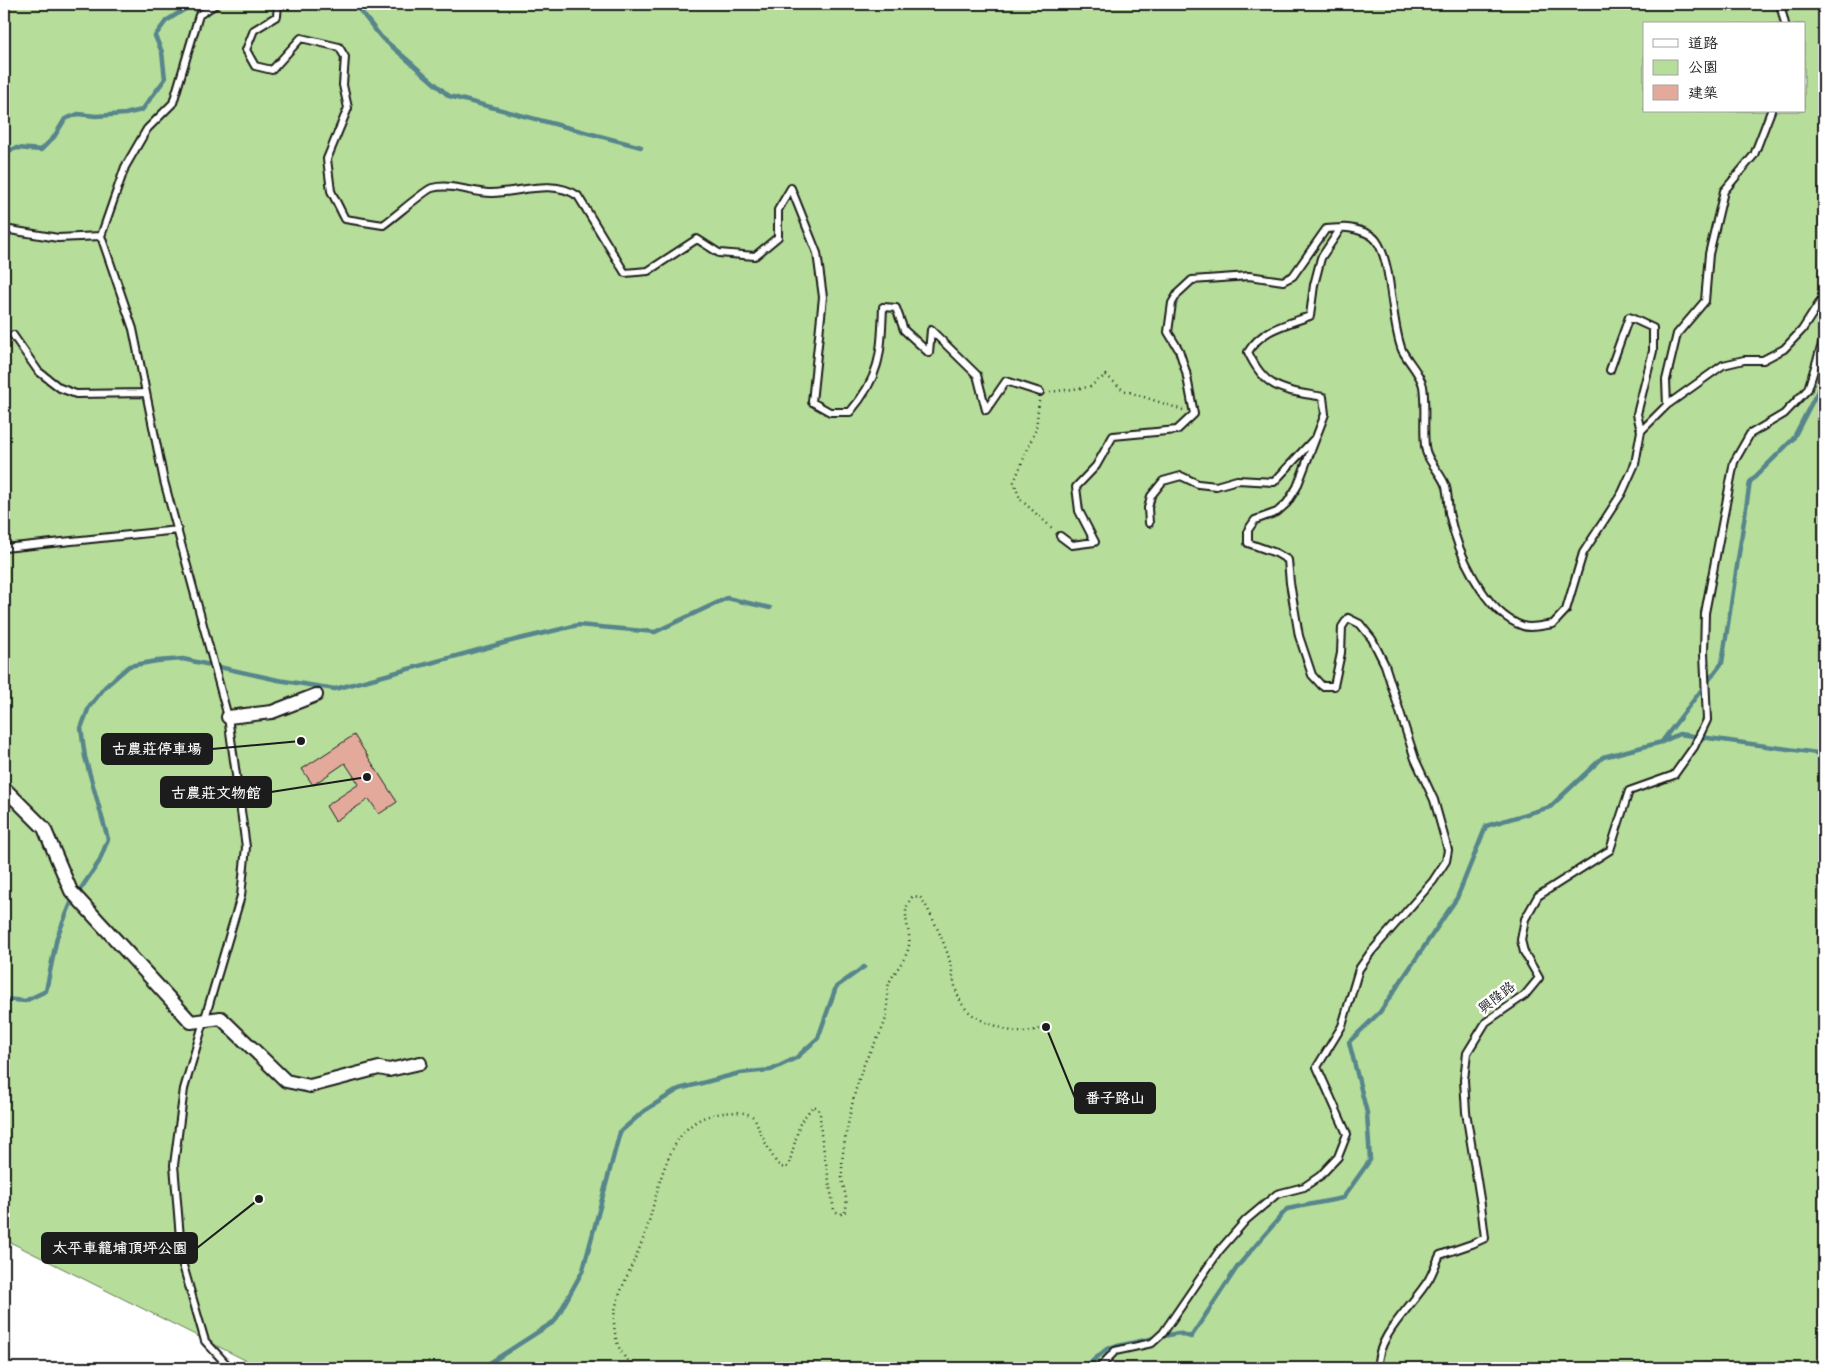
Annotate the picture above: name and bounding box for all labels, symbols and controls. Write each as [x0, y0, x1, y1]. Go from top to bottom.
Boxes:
legend [1643, 22, 1806, 112]
text: 道路 [1688, 36, 1718, 54]
text: 公園 [1688, 60, 1718, 78]
text: 建築 [1688, 86, 1718, 104]
callout: 古農莊停車場 [102, 734, 212, 764]
text: 古農莊停車場 [112, 742, 202, 760]
callout: 古農莊文物館 [161, 777, 271, 807]
text: 古農莊文物館 [171, 785, 261, 804]
street label: 興隆路 [1476, 979, 1520, 1019]
callout: 番子路山 [1075, 1083, 1155, 1113]
text: 番子路山 [1085, 1091, 1145, 1109]
callout: 太平車籠埔頂坪公園 [42, 1233, 197, 1263]
text: 太平車籠埔頂坪公園 [52, 1241, 188, 1259]

